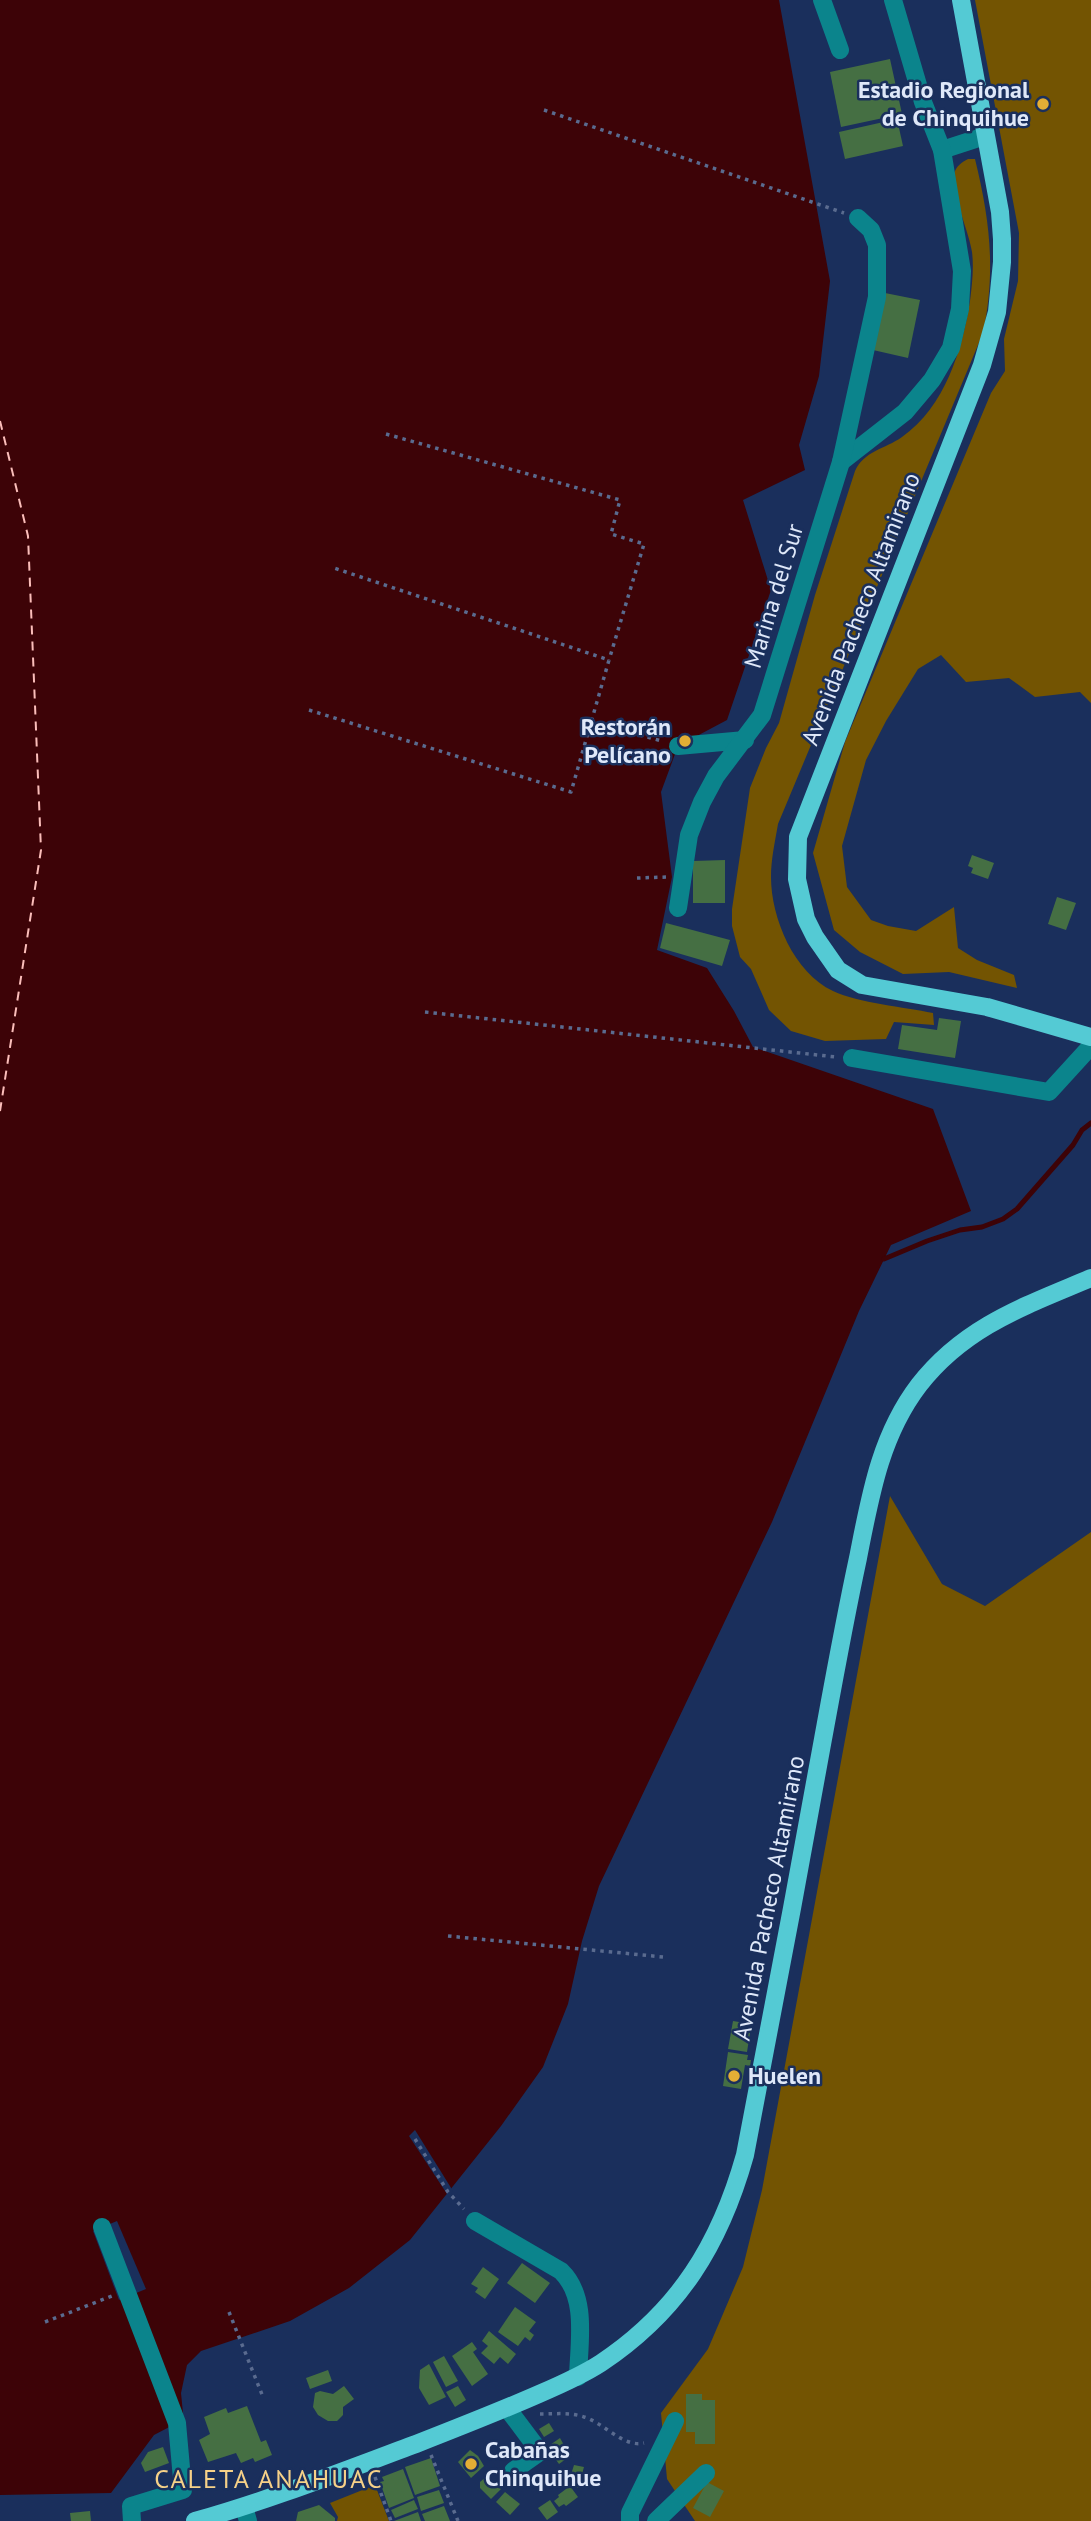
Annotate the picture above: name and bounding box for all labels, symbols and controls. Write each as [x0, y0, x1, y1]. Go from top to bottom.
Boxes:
place label: Estadio Regional de Chinquihue [858, 74, 1030, 133]
marker: Estadio Regional de Chinquihue [1035, 96, 1051, 112]
street label: Avenida Pacheco Altamirano [794, 468, 927, 750]
street label: Marina del Sur [737, 520, 810, 672]
place label: Restorán Pelícano [581, 711, 671, 770]
marker: Restorán Pelícano [677, 733, 693, 749]
street label: Avenida Pacheco Altamirano [726, 1753, 811, 2043]
place label: Huelen [748, 2060, 821, 2091]
marker: Huelen [726, 2068, 742, 2084]
place label: Cabañas Chinquihue [485, 2434, 601, 2493]
marker: Cabañas Chinquihue [463, 2456, 479, 2472]
district label: CALETA ANAHUAC [154, 2462, 384, 2495]

